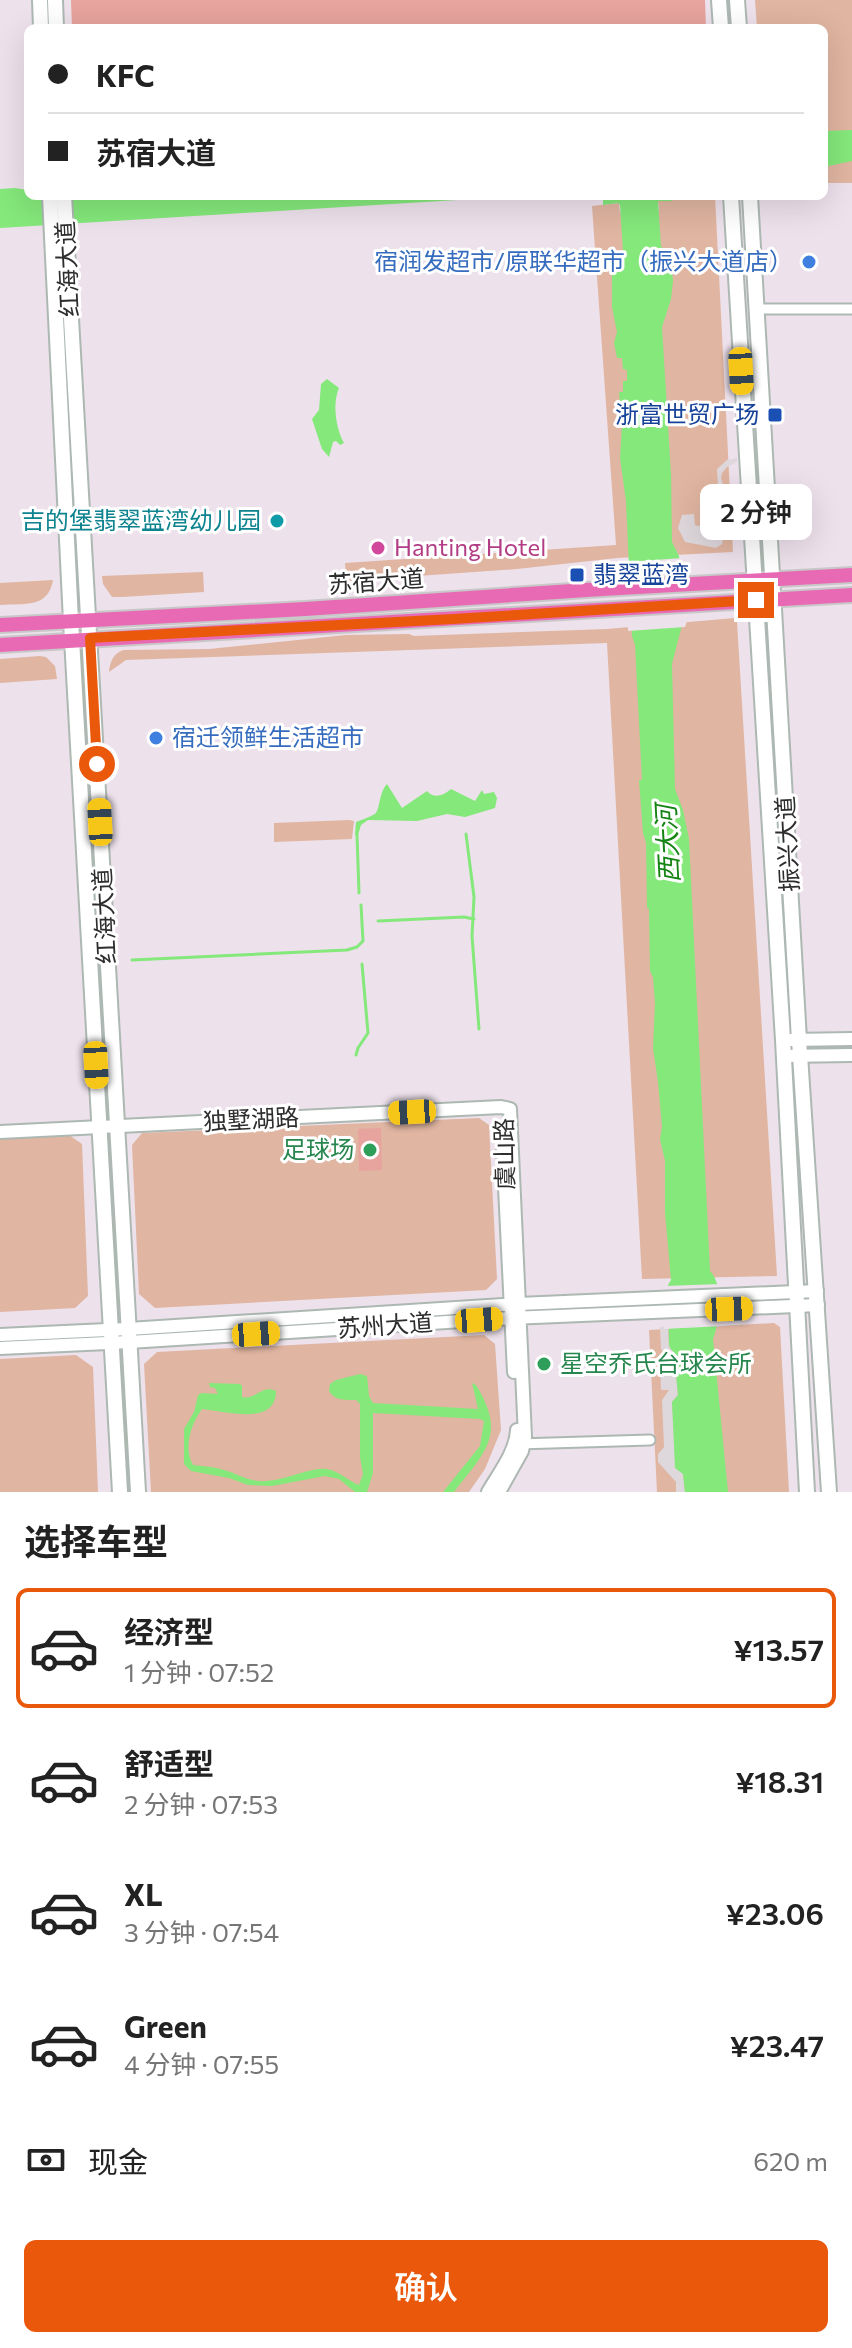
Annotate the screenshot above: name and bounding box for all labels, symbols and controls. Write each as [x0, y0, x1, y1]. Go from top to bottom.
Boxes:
text: KFC [96, 56, 155, 93]
text: 苏宿大道 [96, 133, 216, 170]
street label: 红海大道 [50, 220, 83, 318]
place label: 宿润发超市/原联华超市（振兴大道店） [374, 246, 793, 275]
marker: 宿润发超市/原联华超市（振兴大道店） [800, 253, 818, 271]
car [728, 346, 754, 396]
place label: 浙富世贸广场 [615, 399, 759, 428]
marker: 浙富世贸广场 [766, 406, 784, 424]
callout: 2 分钟 [700, 484, 812, 540]
text: 2 分钟 [720, 496, 792, 527]
place label: 吉的堡翡翠蓝湾幼儿园 [21, 505, 261, 534]
marker: 吉的堡翡翠蓝湾幼儿园 [268, 512, 286, 530]
place label: Hanting Hotel [394, 532, 546, 561]
marker: Hanting Hotel [369, 539, 387, 557]
place label: 翡翠蓝湾 [593, 559, 689, 588]
street label: 苏宿大道 [327, 563, 425, 598]
marker: 翡翠蓝湾 [568, 566, 586, 584]
route end [738, 582, 774, 618]
place label: 宿迁领鲜生活超市 [172, 722, 364, 751]
marker: 宿迁领鲜生活超市 [147, 729, 165, 747]
route start [79, 746, 115, 782]
street label: 振兴大道 [770, 795, 803, 893]
car [87, 797, 113, 847]
water label: 西大河 [649, 799, 684, 884]
street label: 红海大道 [87, 867, 120, 965]
car [83, 1040, 109, 1090]
car [387, 1099, 437, 1125]
street label: 独墅湖路 [202, 1102, 300, 1135]
street label: 虞山路 [488, 1118, 519, 1190]
place label: 足球场 [282, 1134, 354, 1163]
marker: 足球场 [361, 1141, 379, 1159]
car [705, 1296, 753, 1322]
car [454, 1306, 504, 1334]
street label: 苏州大道 [336, 1307, 434, 1342]
car [231, 1320, 281, 1348]
place label: 星空乔氏台球会所 [560, 1348, 752, 1377]
marker: 星空乔氏台球会所 [535, 1355, 553, 1373]
text: 选择车型 [24, 1518, 168, 1562]
icon: car [28, 1612, 100, 1684]
text: 经济型 [124, 1612, 214, 1649]
text: ¥13.57 [733, 1630, 824, 1667]
text: 1 分钟 · 07:52 [124, 1656, 274, 1687]
icon: car [28, 1744, 100, 1816]
text: 舒适型 [124, 1744, 214, 1781]
text: ¥18.31 [735, 1762, 824, 1799]
text: 2 分钟 · 07:53 [124, 1788, 278, 1819]
text: XL [124, 1875, 163, 1912]
icon: car [28, 1876, 100, 1948]
text: ¥23.06 [726, 1894, 824, 1931]
text: 3 分钟 · 07:54 [124, 1916, 279, 1947]
text: Green [124, 2007, 207, 2044]
icon: car [28, 2008, 100, 2080]
text: ¥23.47 [730, 2026, 824, 2063]
text: 4 分钟 · 07:55 [124, 2048, 279, 2079]
icon: cash [24, 2138, 68, 2182]
text: 现金 [88, 2142, 148, 2179]
text: 620 m [753, 2145, 828, 2176]
button: 确认 [24, 2240, 828, 2332]

